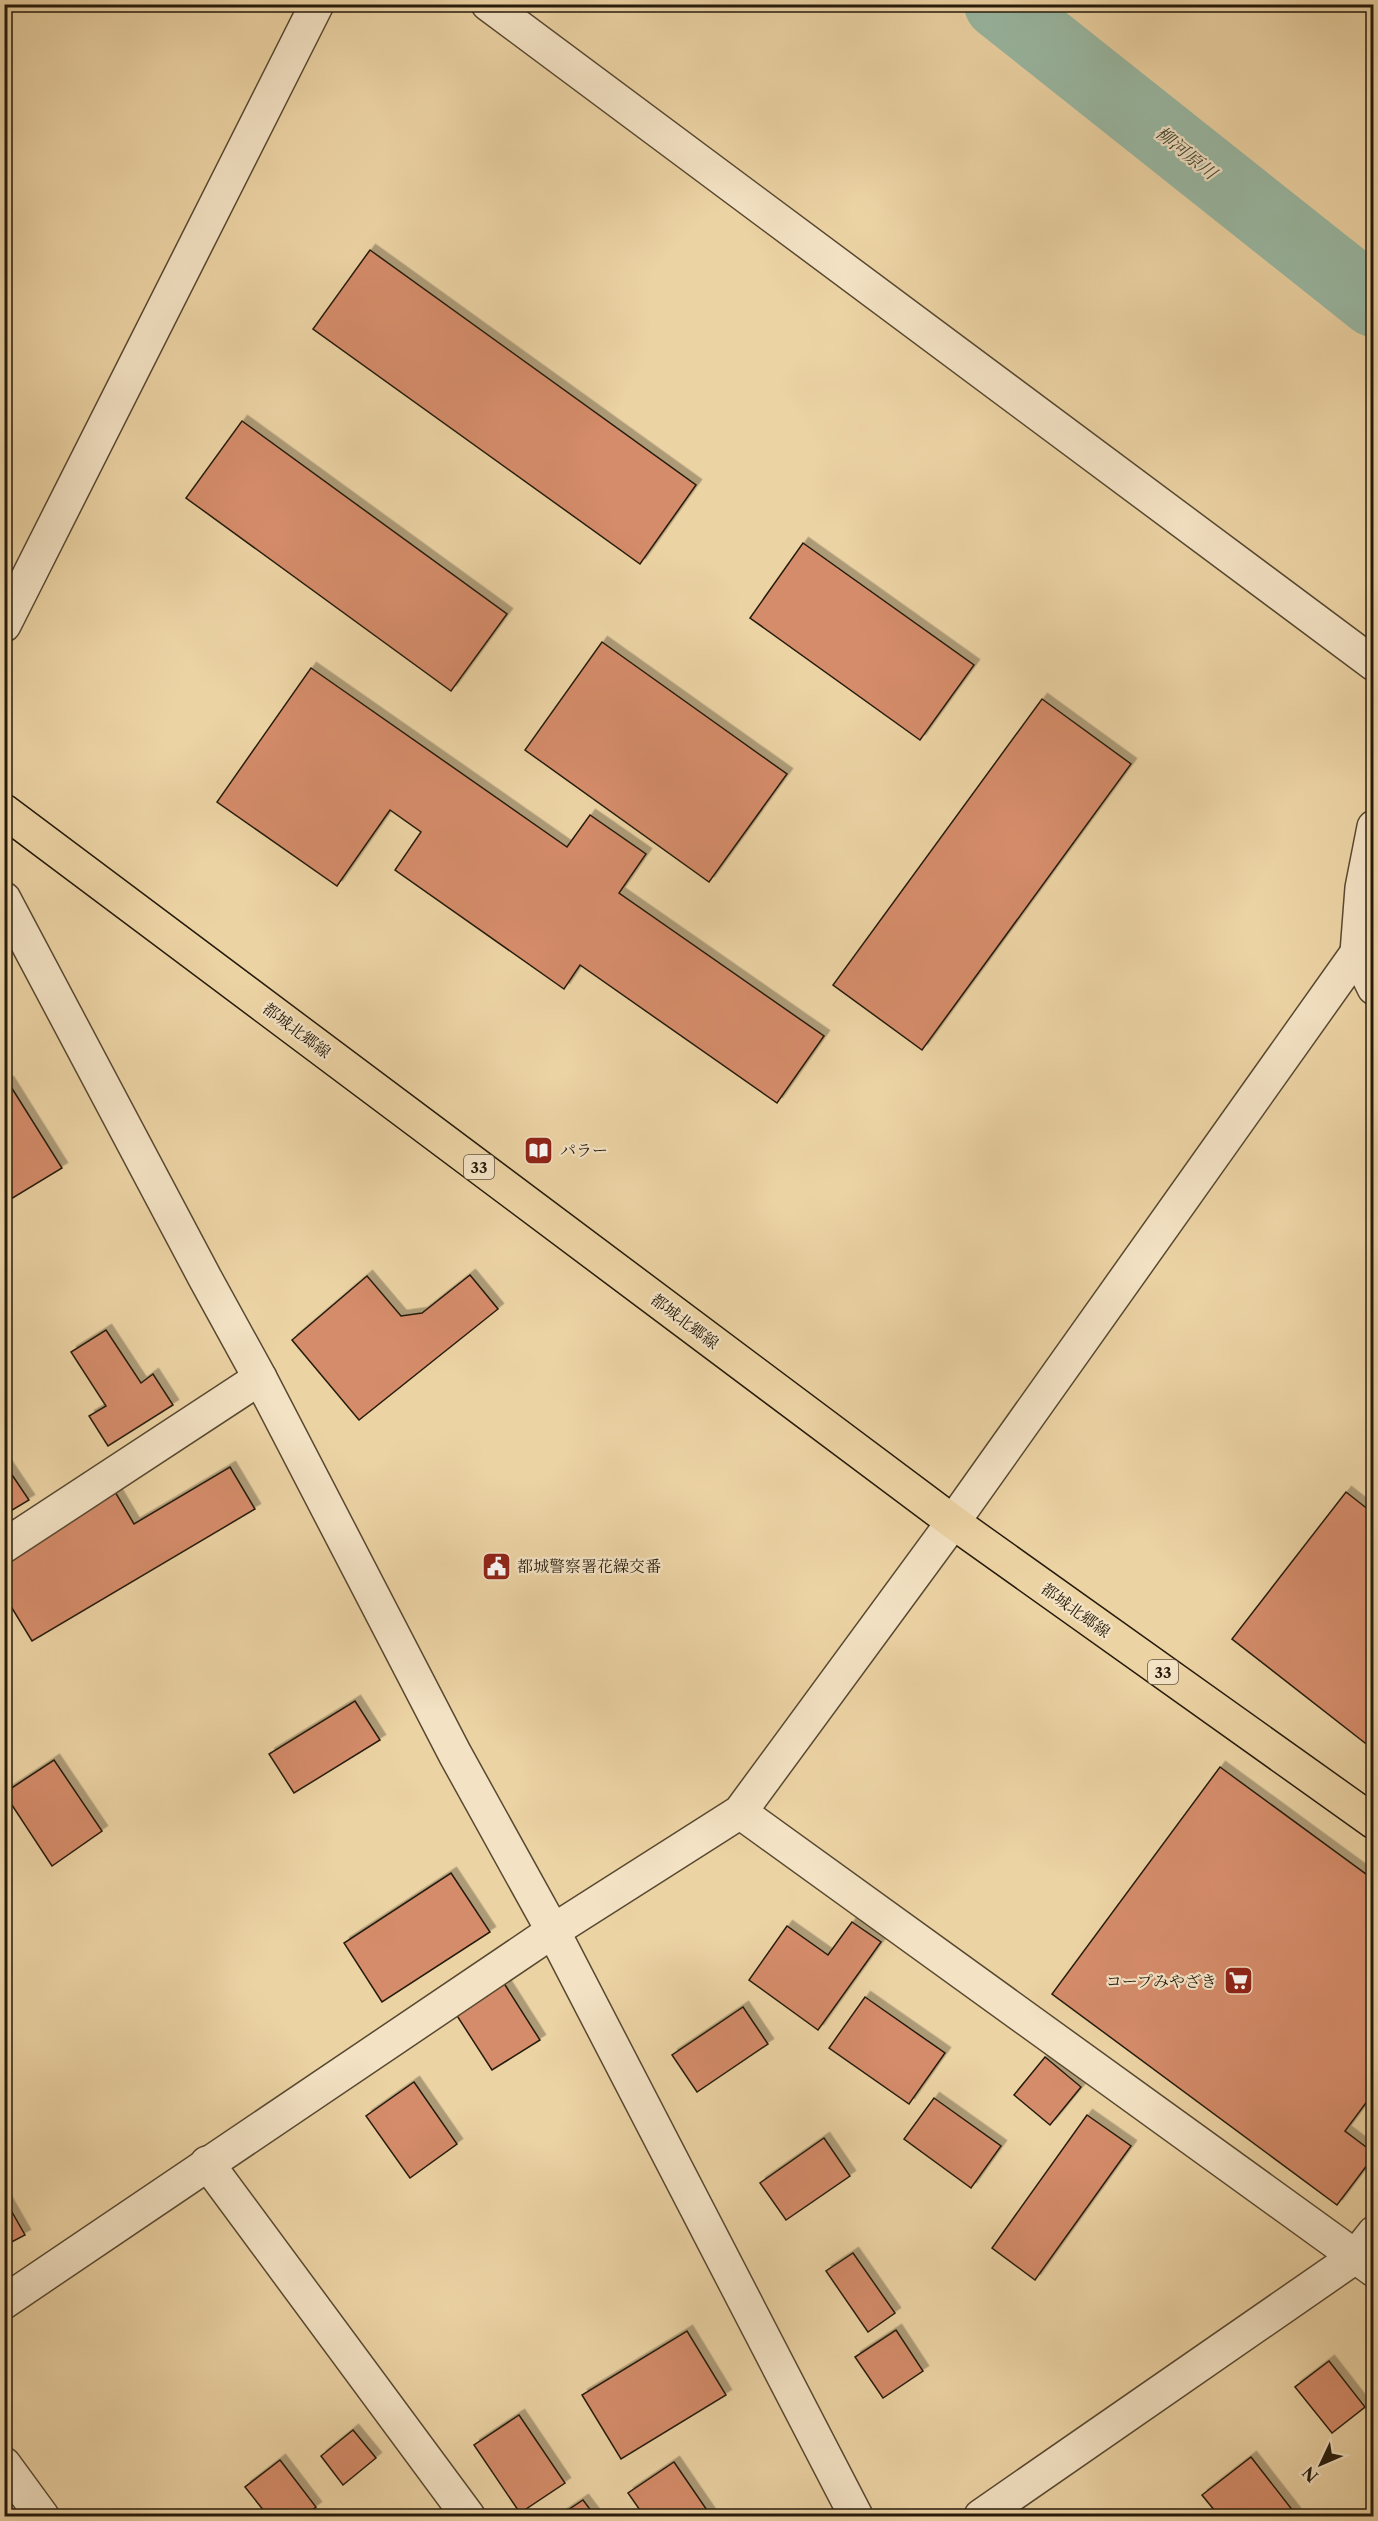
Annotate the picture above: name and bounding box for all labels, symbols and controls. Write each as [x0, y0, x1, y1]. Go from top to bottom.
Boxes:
water label: 柳河原川 [1151, 122, 1222, 185]
street label: 都城北郷線 [259, 998, 335, 1062]
library icon: パラー [523, 1134, 555, 1166]
place label: パラー [560, 1140, 608, 1160]
road number: 33 [464, 1155, 494, 1179]
street label: 都城北郷線 [647, 1289, 723, 1353]
public building icon: 都城警察署花繰交番 [480, 1550, 512, 1582]
place label: 都城警察署花繰交番 [517, 1556, 661, 1576]
street label: 都城北郷線 [1038, 1578, 1114, 1642]
road number: 33 [1148, 1660, 1178, 1684]
supermarket icon: コープみやざき [1222, 1965, 1254, 1997]
place label: コープみやざき [1106, 1971, 1217, 1991]
north arrow [1291, 2434, 1351, 2494]
text: N [1298, 2462, 1322, 2486]

